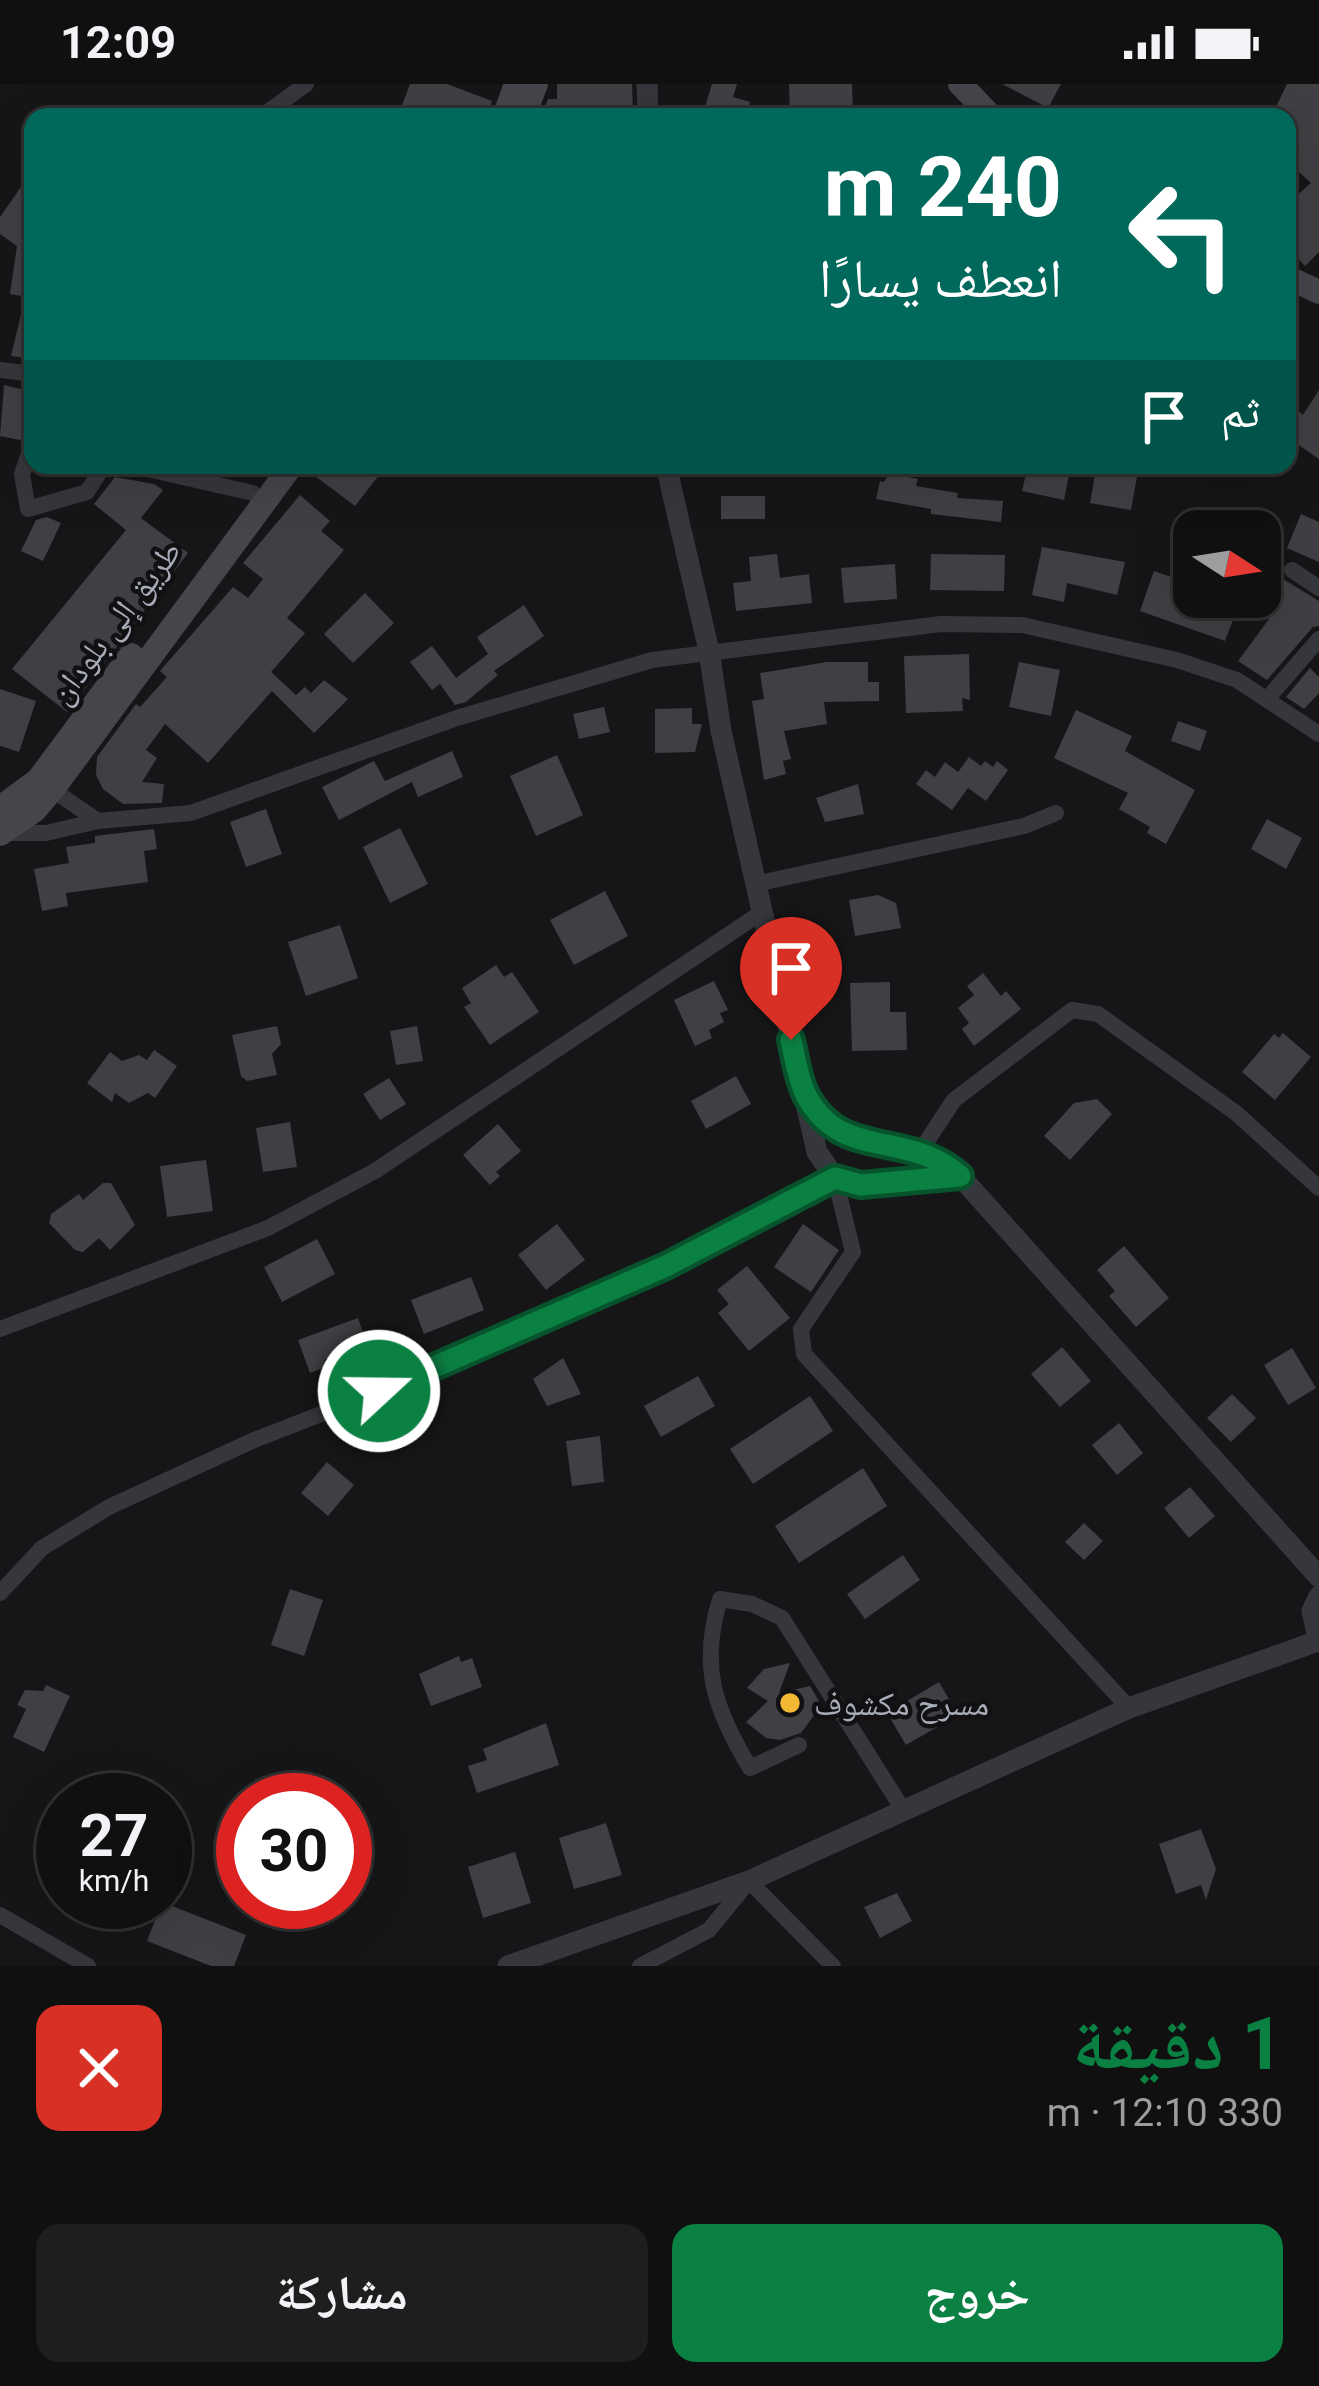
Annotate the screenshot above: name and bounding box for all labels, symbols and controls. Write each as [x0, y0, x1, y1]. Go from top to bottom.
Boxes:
text: 12:09 [60, 16, 176, 69]
text: 240 m [824, 138, 1062, 237]
icon: left [1104, 156, 1260, 312]
text: انعطف يسارًا [819, 247, 1062, 310]
icon: arrive [1131, 384, 1197, 450]
text: ثم [1221, 385, 1260, 438]
north arrow [1173, 510, 1281, 618]
map controls [1173, 510, 1281, 618]
street label: طريق إلى بلودان [41, 532, 191, 713]
pin [740, 917, 842, 1040]
icon: arrive [758, 935, 824, 1001]
position arrow [316, 1328, 442, 1454]
place label: مسرح مكشوف [814, 1684, 989, 1724]
marker: مسرح مكشوف [777, 1690, 803, 1716]
speed limit sign: 30 [216, 1773, 372, 1929]
text: 27 [80, 1800, 148, 1871]
text: km/h [79, 1863, 149, 1898]
text: 1 دقيقة [1073, 2002, 1283, 2087]
button: close [36, 2005, 162, 2131]
text: 330 m · 12:10 [1047, 2090, 1283, 2136]
button: مشاركة [36, 2224, 648, 2362]
button: خروج [672, 2224, 1283, 2362]

